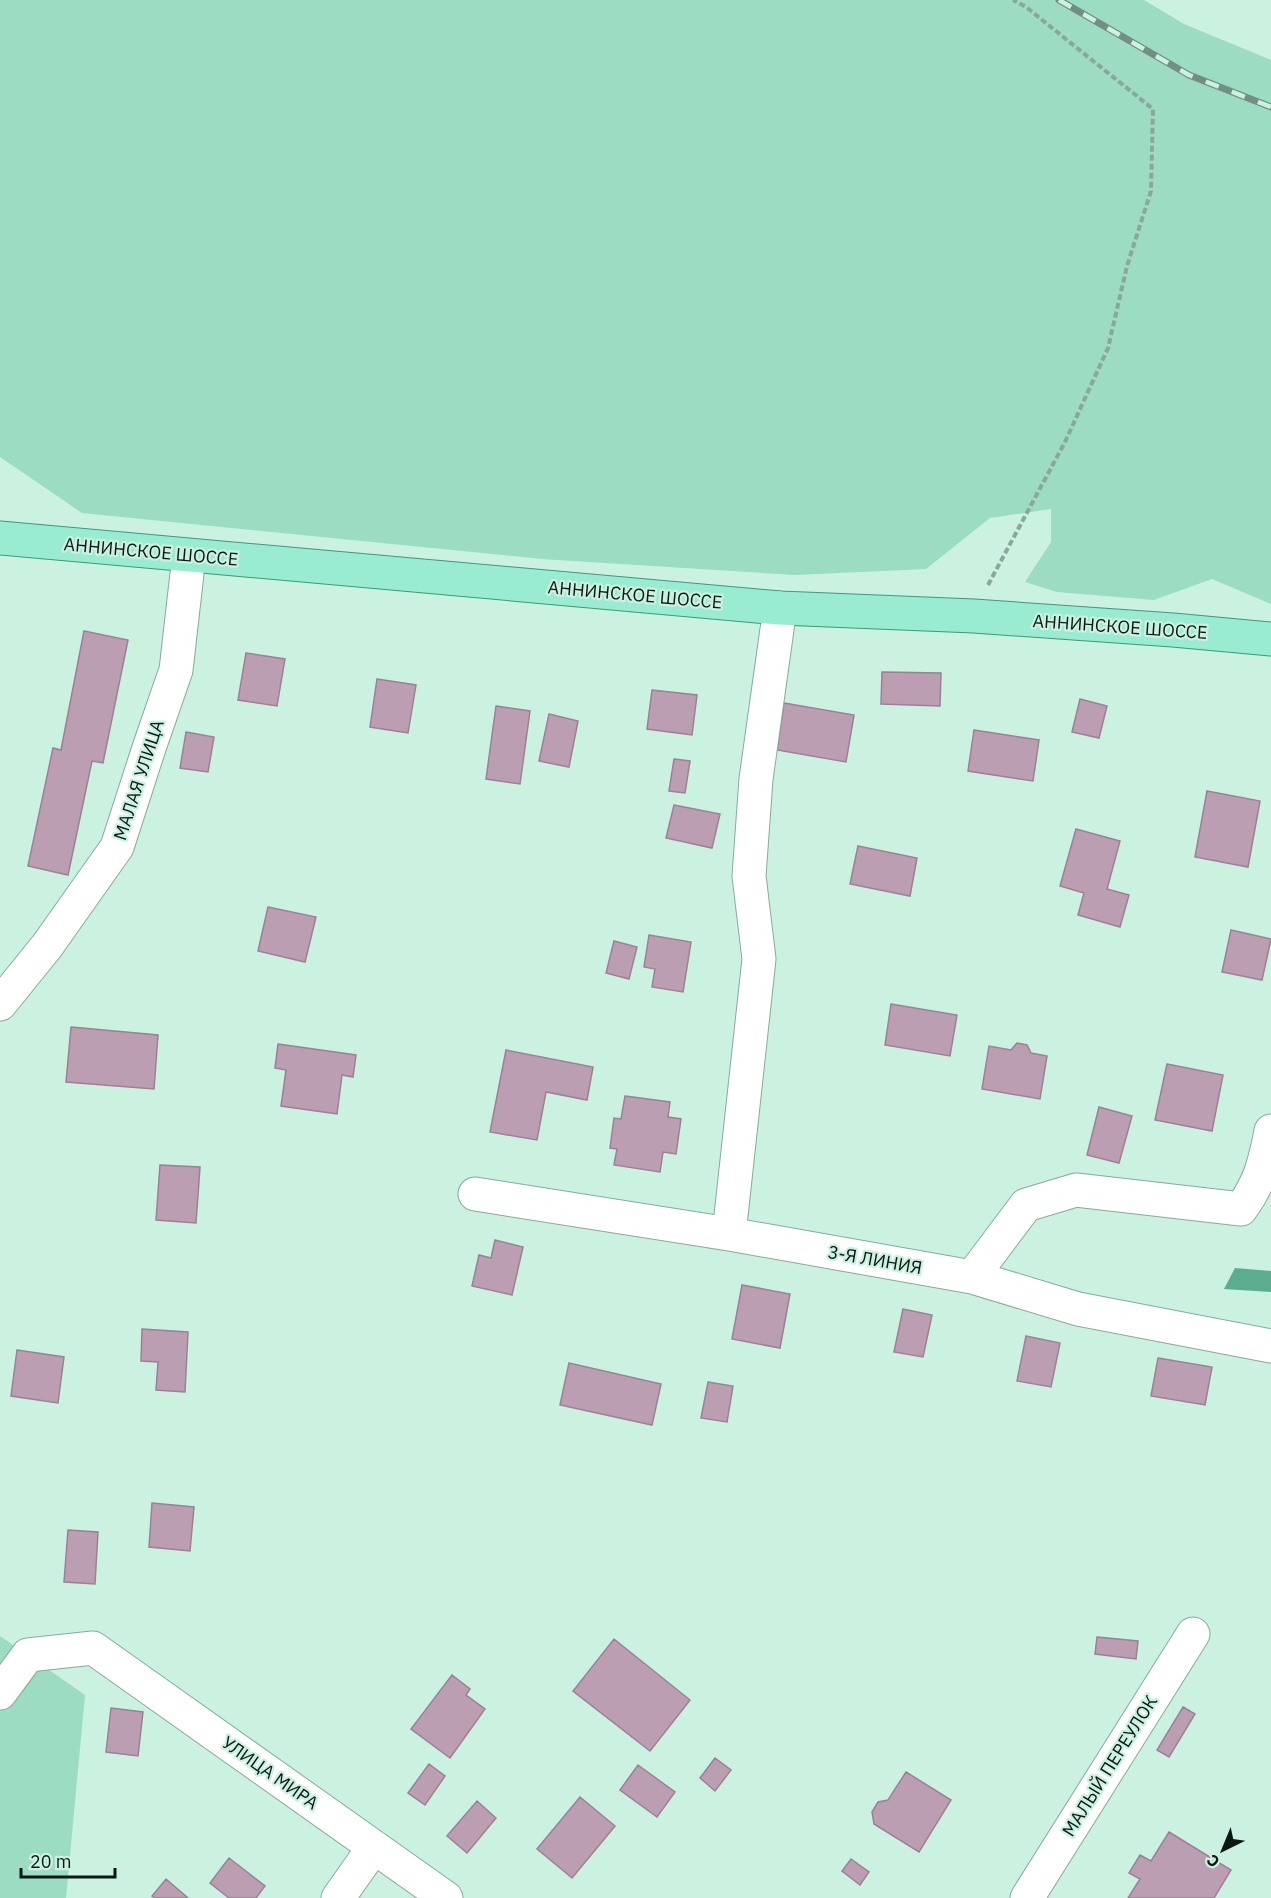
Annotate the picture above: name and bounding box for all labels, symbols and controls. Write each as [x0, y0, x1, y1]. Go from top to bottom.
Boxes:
street label: АННИНСКОЕ ШОССЕ [63, 532, 239, 571]
street label: АННИНСКОЕ ШОССЕ [547, 575, 723, 614]
street label: АННИНСКОЕ ШОССЕ [1032, 609, 1208, 644]
street label: МАЛАЯ УЛИЦА [108, 716, 169, 843]
street label: 3-Я ЛИНИЯ [826, 1240, 924, 1279]
street label: МАЛЫЙ ПЕРЕУЛОК [1057, 1691, 1162, 1841]
street label: УЛИЦА МИРА [218, 1731, 323, 1815]
north arrow [1193, 1820, 1253, 1880]
scale bar [21, 1841, 116, 1879]
text: 20 m [30, 1850, 72, 1873]
text: С [1202, 1850, 1223, 1872]

